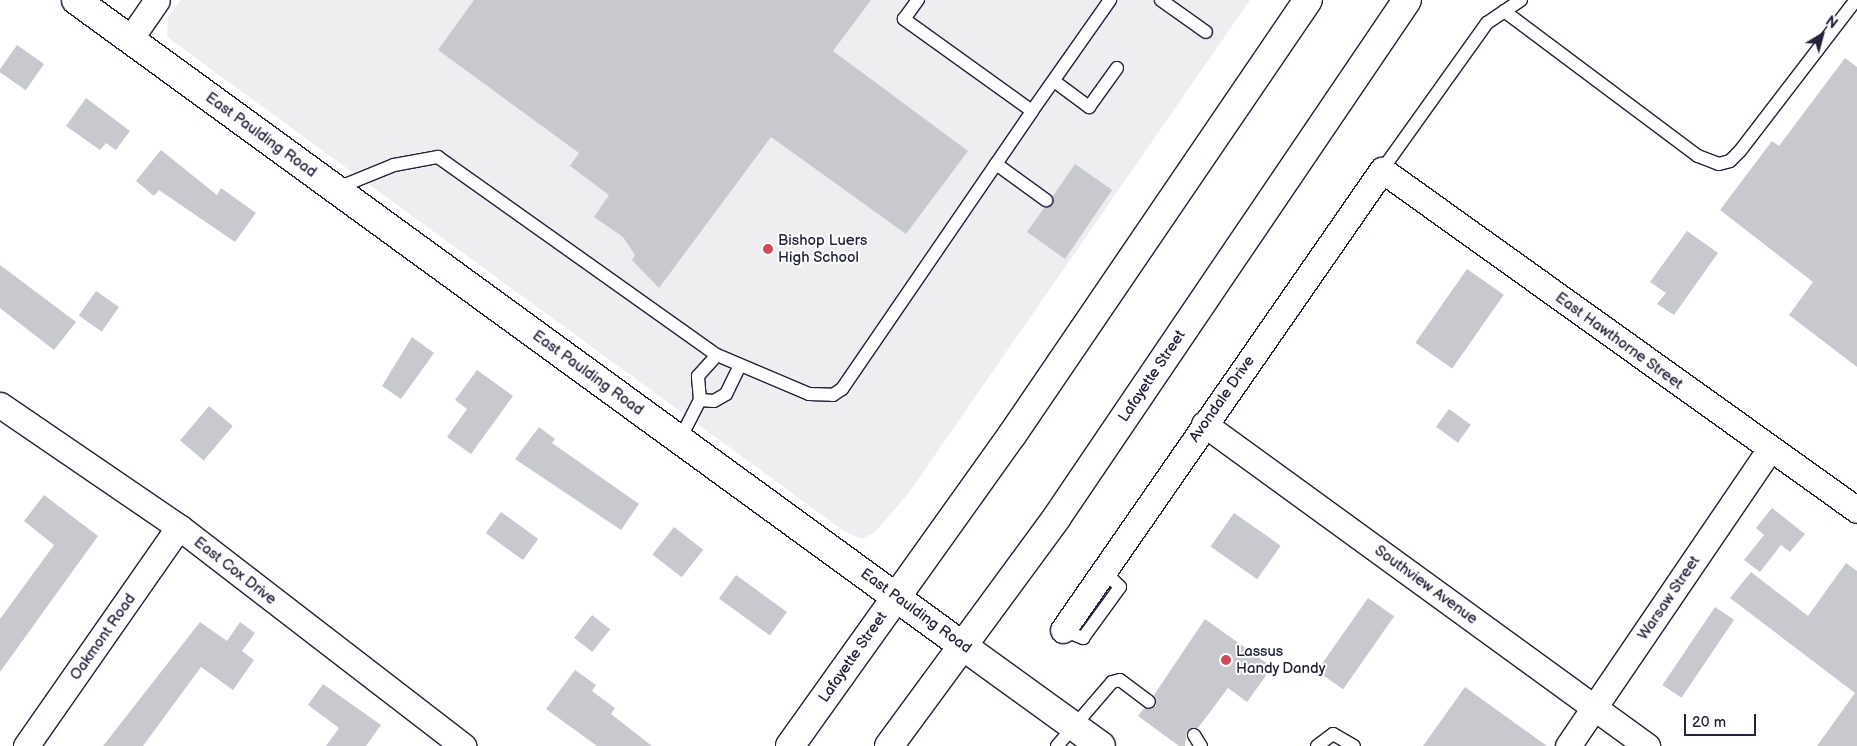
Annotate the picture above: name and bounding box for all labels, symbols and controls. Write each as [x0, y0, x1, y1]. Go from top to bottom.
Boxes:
north arrow [1797, 10, 1847, 60]
text: N [1822, 13, 1841, 33]
street label: East Paulding Road [202, 89, 320, 181]
place label: Bishop Luers High School [778, 231, 867, 266]
marker: Bishop Luers High School [762, 243, 774, 255]
street label: East Hawthorne Street [1552, 289, 1686, 393]
street label: East Paulding Road [529, 327, 647, 419]
street label: Lafayette Street [1115, 327, 1189, 425]
street label: Avondale Drive [1186, 352, 1258, 446]
street label: East Cox Drive [190, 533, 280, 609]
street label: Southview Avenue [1371, 542, 1481, 628]
street label: Warsaw Street [1634, 552, 1704, 644]
street label: East Paulding Road [857, 565, 975, 657]
street label: Oakmont Road [67, 590, 139, 684]
street label: Lafayette Street [815, 608, 891, 706]
place label: Lassus Handy Dandy [1236, 642, 1326, 677]
marker: Lassus Handy Dandy [1220, 654, 1232, 666]
scale bar [1687, 704, 1760, 736]
text: 20 m [1692, 713, 1726, 732]

